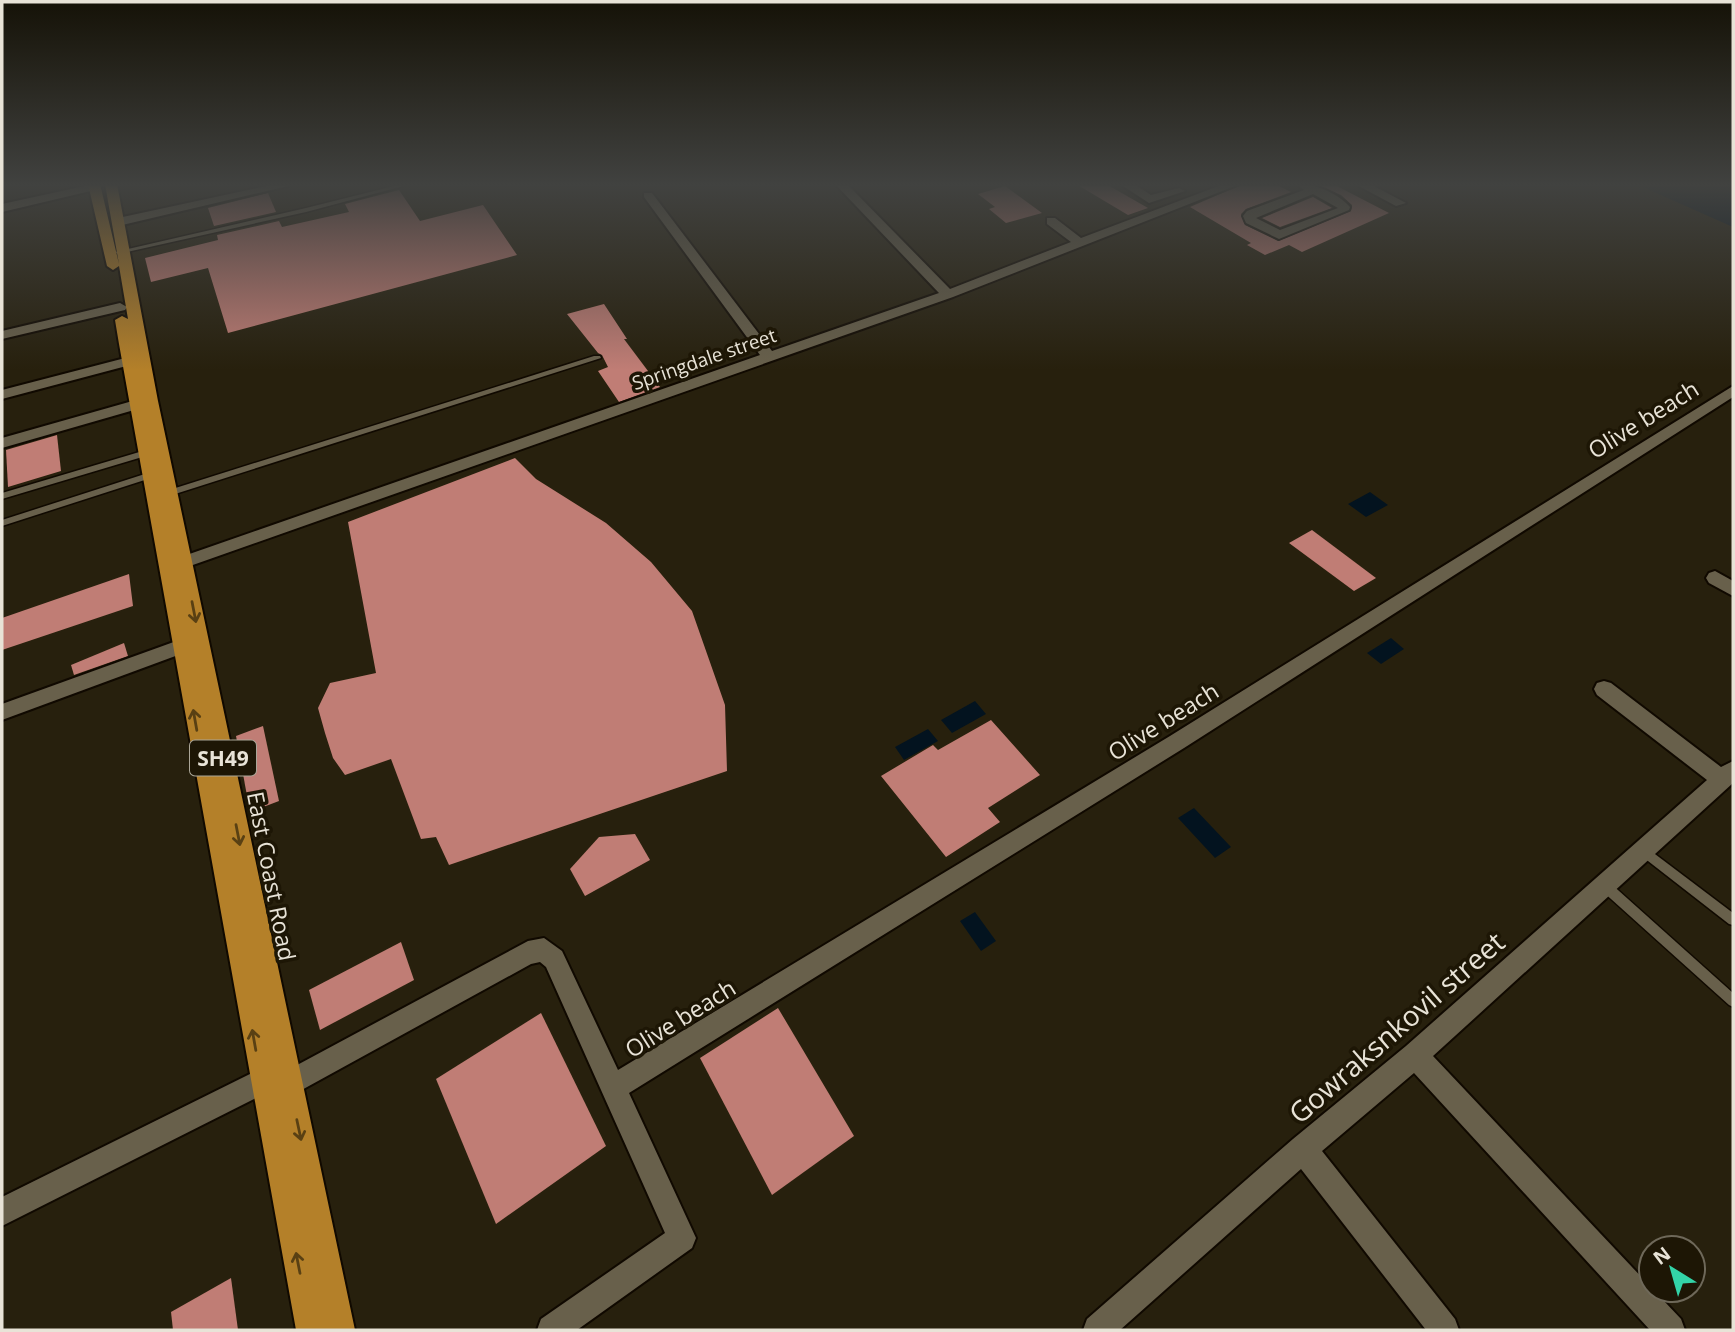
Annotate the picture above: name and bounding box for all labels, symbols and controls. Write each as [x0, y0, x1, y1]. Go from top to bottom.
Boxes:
street label: Springdale street [628, 322, 780, 396]
street label: Olive beach [1582, 372, 1704, 466]
one-way arrow [187, 600, 201, 623]
street label: Olive beach [1102, 674, 1224, 768]
one-way arrow [188, 709, 202, 732]
road number: SH49 [190, 740, 256, 776]
street label: East Coast Road [240, 789, 304, 963]
one-way arrow [232, 823, 246, 846]
street label: Gowraksnkovil street [1280, 923, 1512, 1131]
street label: Olive beach [619, 971, 741, 1065]
one-way arrow [247, 1029, 260, 1052]
one-way arrow [292, 1118, 306, 1141]
north arrow [1637, 1234, 1707, 1304]
text: N [1648, 1240, 1676, 1270]
one-way arrow [291, 1252, 305, 1275]

